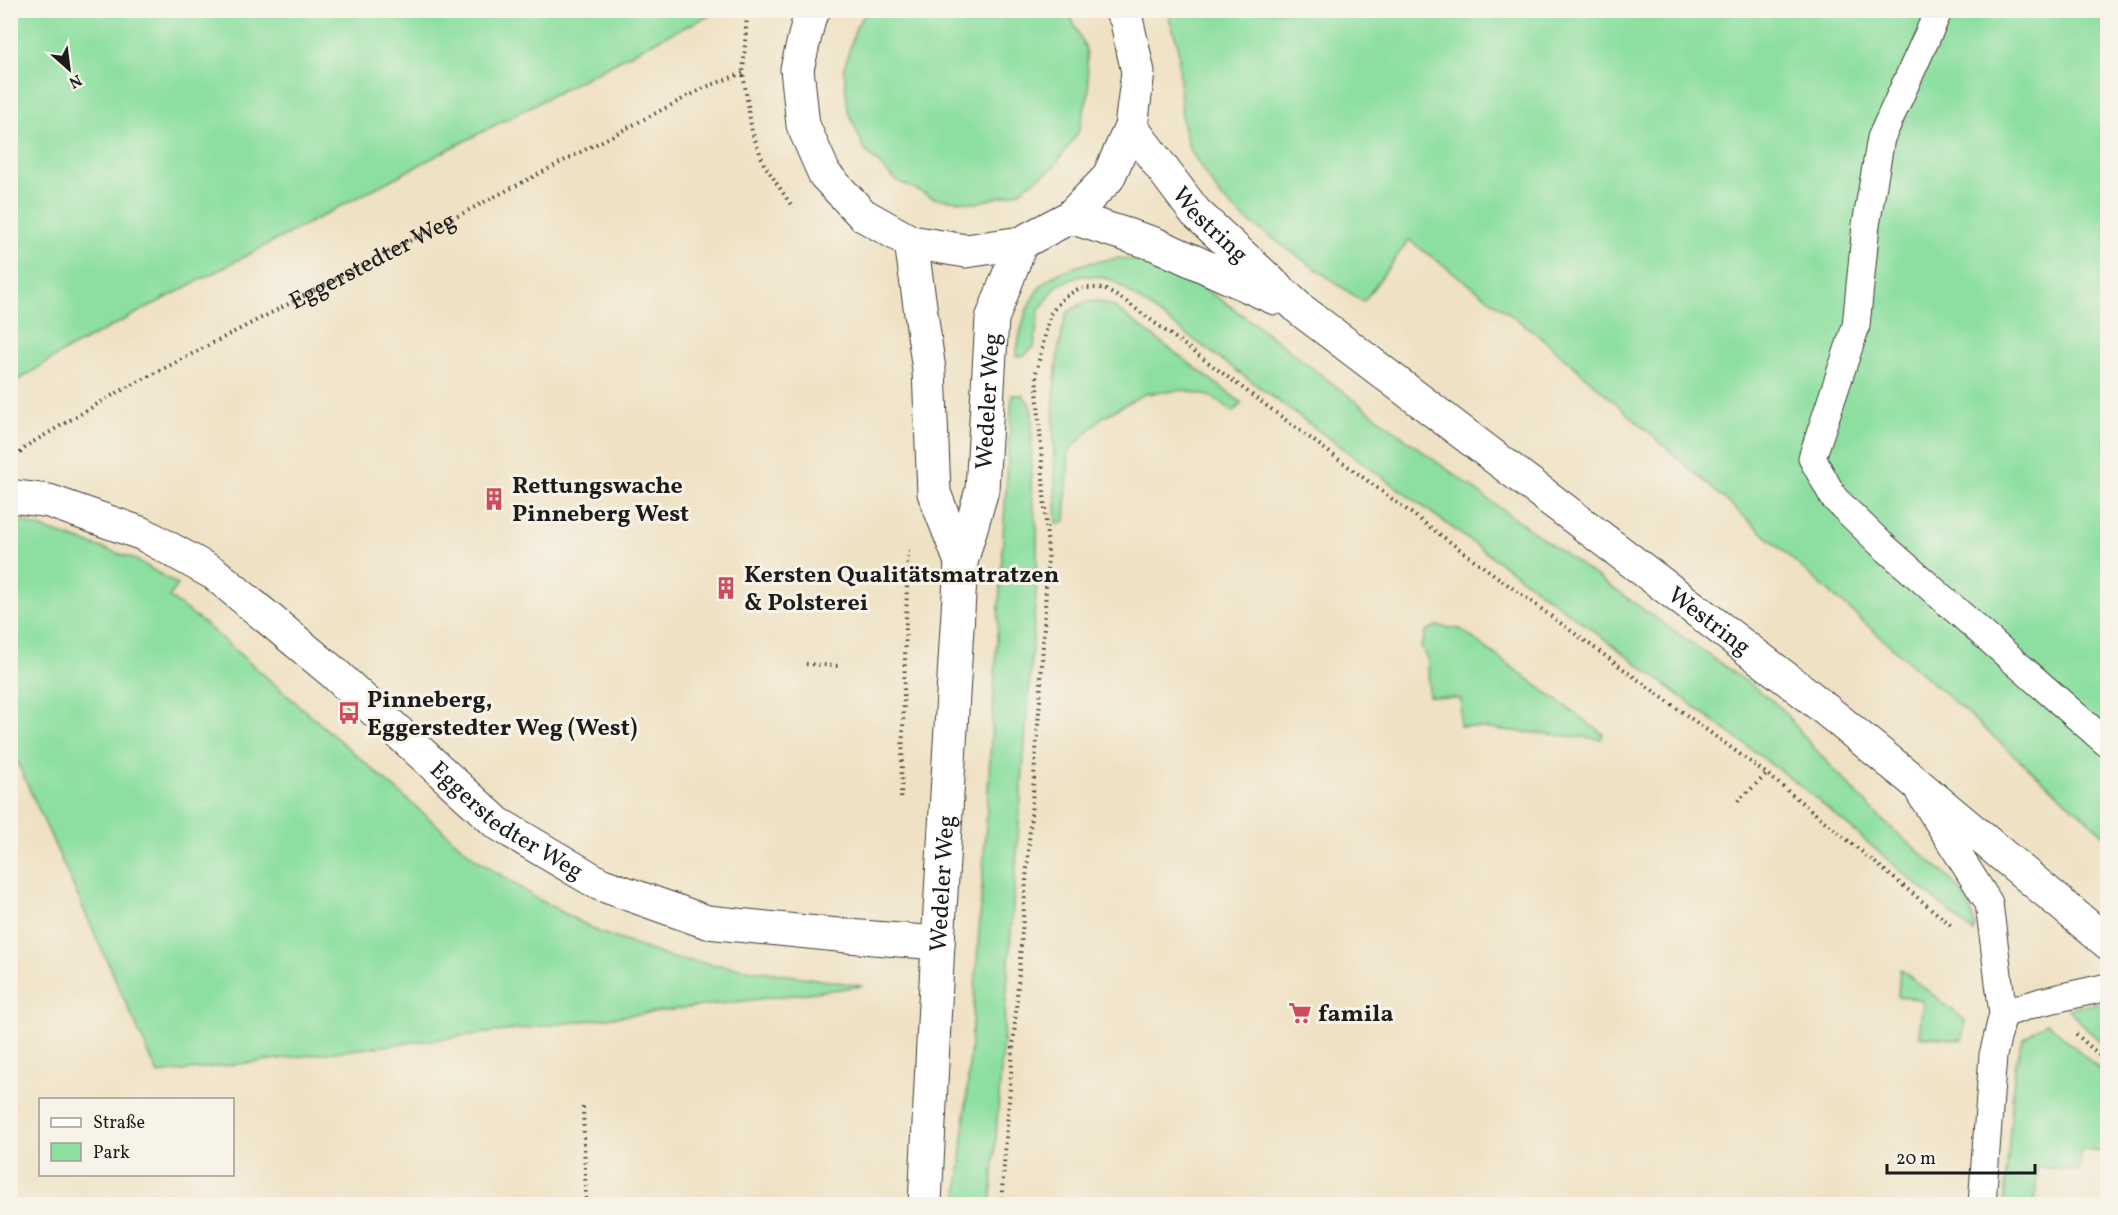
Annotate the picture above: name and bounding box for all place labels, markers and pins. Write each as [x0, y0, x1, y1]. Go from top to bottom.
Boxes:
place label: Rettungswache Pinneberg West [512, 470, 689, 532]
building icon: Rettungswache Pinneberg West [481, 486, 507, 512]
place label: Kersten Qualitätsmatratzen & Polsterei [744, 559, 1060, 621]
building icon: Kersten Qualitätsmatratzen & Polsterei [713, 575, 739, 601]
place label: Pinneberg, Eggerstedter Weg (West) [367, 684, 637, 746]
bus stop icon: Pinneberg, Eggerstedter Weg (West) [336, 700, 362, 726]
place label: famila [1318, 998, 1393, 1032]
supermarket icon: famila [1287, 1000, 1313, 1026]

